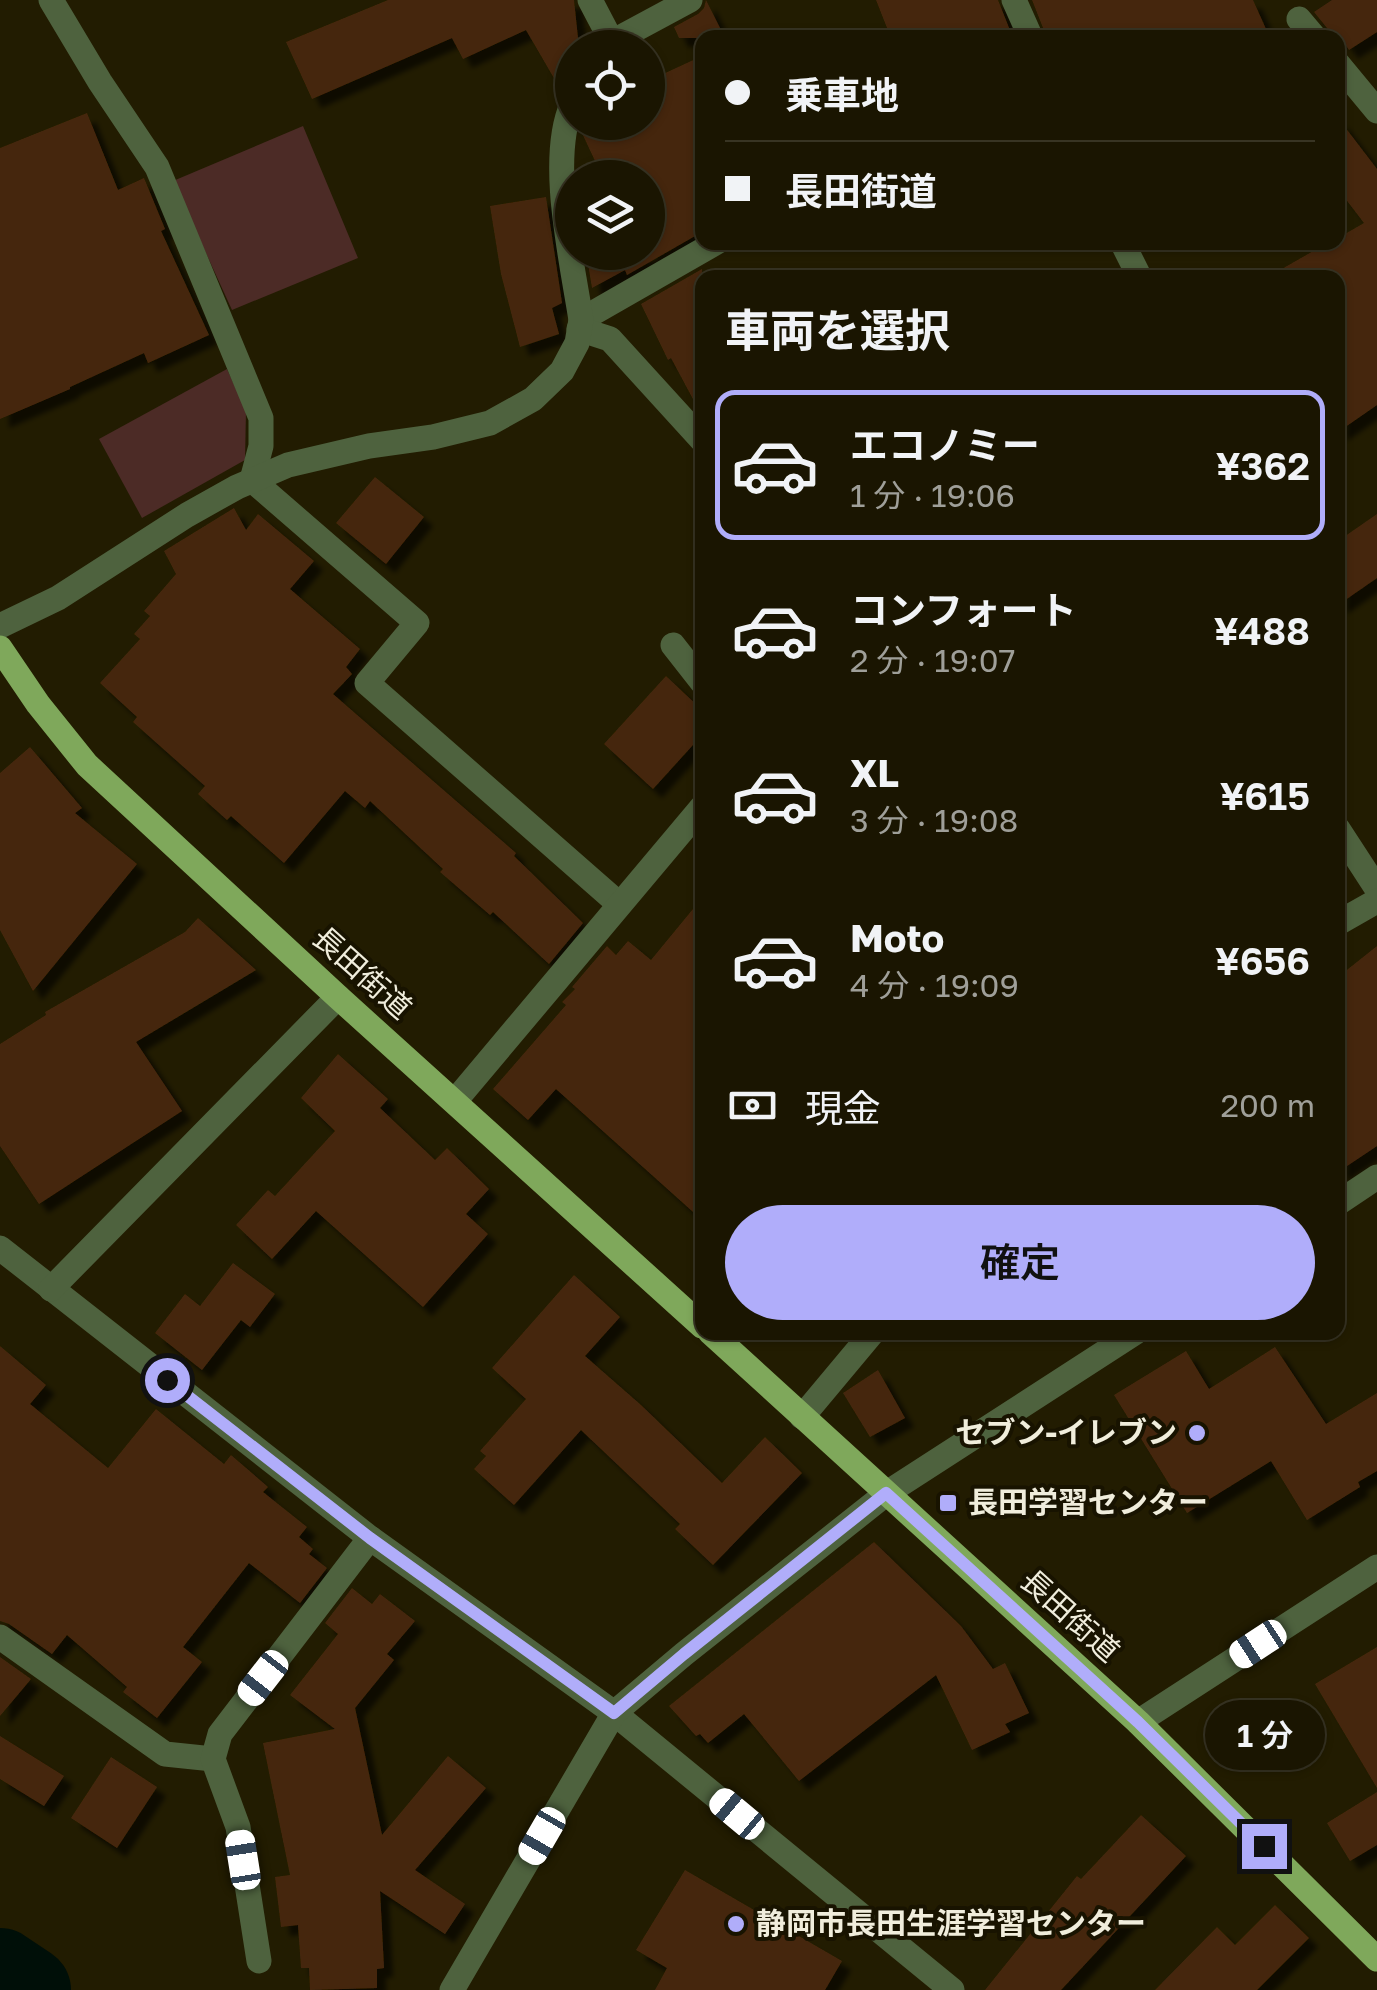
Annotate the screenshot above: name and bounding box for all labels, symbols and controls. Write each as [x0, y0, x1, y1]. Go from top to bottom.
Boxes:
map controls [555, 30, 665, 270]
button: locate [555, 30, 665, 140]
text: 乗車地 [785, 72, 899, 117]
button: layers [555, 160, 665, 270]
text: 長田街道 [785, 168, 937, 213]
text: 車両を選択 [725, 303, 950, 357]
icon: car [730, 420, 820, 510]
text: エコノミー [850, 422, 1040, 467]
text: ¥362 [1216, 443, 1310, 488]
text: 1 分 · 19:06 [850, 476, 1015, 514]
icon: car [730, 585, 820, 675]
text: コンフォート [850, 587, 1077, 632]
text: ¥488 [1214, 608, 1310, 653]
text: 2 分 · 19:07 [850, 641, 1015, 679]
icon: car [730, 750, 820, 840]
text: XL [850, 750, 899, 795]
text: ¥615 [1220, 773, 1310, 818]
text: 3 分 · 19:08 [850, 801, 1018, 839]
icon: car [730, 915, 820, 1005]
text: Moto [850, 915, 944, 960]
street label: 長田街道 [306, 919, 419, 1026]
text: ¥656 [1215, 938, 1310, 983]
text: 4 分 · 19:09 [850, 966, 1019, 1004]
icon: cash [725, 1078, 780, 1133]
text: 現金 [805, 1085, 881, 1130]
text: 200 m [1220, 1086, 1315, 1124]
button: 確定 [725, 1205, 1315, 1320]
route start [145, 1358, 190, 1403]
place label: セブン-イレブン [956, 1414, 1177, 1450]
marker: セブン-イレブン [1186, 1422, 1208, 1444]
place label: 長田学習センター [968, 1484, 1208, 1520]
marker: 長田学習センター [937, 1492, 959, 1514]
street label: 長田街道 [1014, 1562, 1127, 1669]
car [1225, 1615, 1291, 1673]
car [233, 1645, 293, 1711]
callout: 1 分 [1204, 1701, 1324, 1771]
text: 1 分 [1237, 1716, 1293, 1754]
car [704, 1783, 770, 1845]
car [514, 1803, 570, 1869]
route end [1242, 1824, 1287, 1869]
car [223, 1828, 263, 1892]
place label: 静岡市長田生涯学習センター [756, 1905, 1146, 1941]
marker: 静岡市長田生涯学習センター [725, 1913, 747, 1935]

